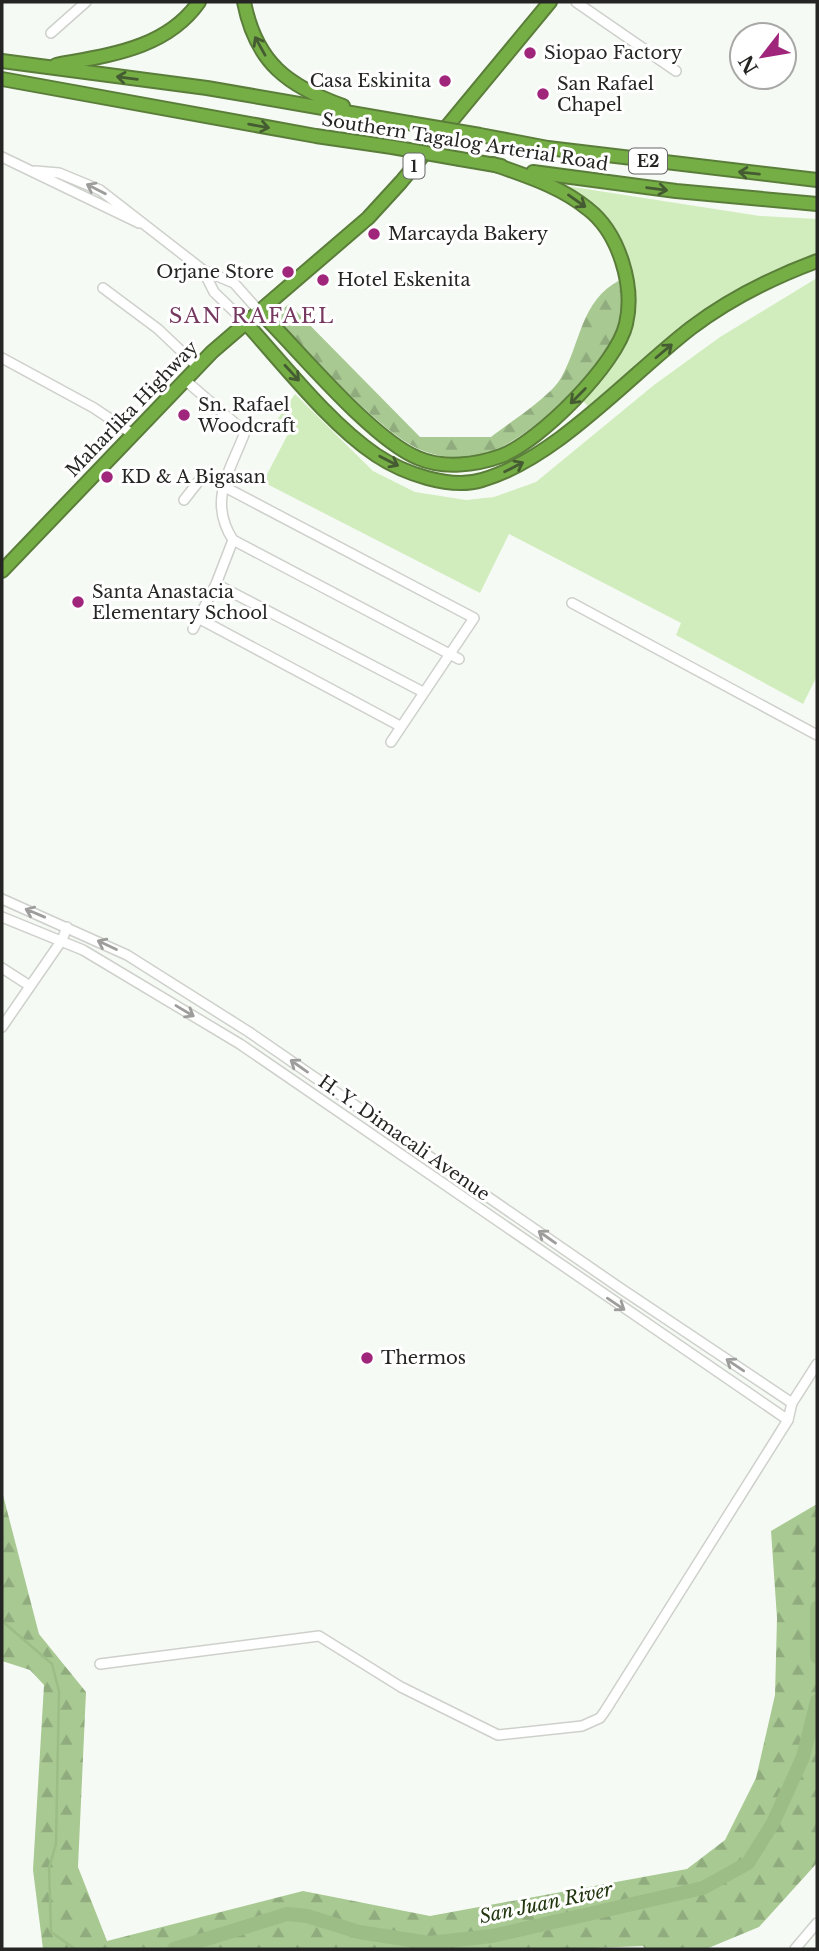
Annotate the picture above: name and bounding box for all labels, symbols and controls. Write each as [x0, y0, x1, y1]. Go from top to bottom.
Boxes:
north arrow [728, 21, 798, 91]
one-way arrow [253, 37, 267, 57]
place label: Siopao Factory [544, 42, 683, 64]
marker: Siopao Factory [522, 45, 538, 61]
text: N [734, 51, 763, 78]
place label: Casa Eskinita [310, 70, 431, 92]
one-way arrow [117, 71, 139, 84]
marker: Casa Eskinita [437, 73, 453, 89]
place label: San Rafael Chapel [557, 73, 654, 116]
marker: San Rafael Chapel [535, 86, 551, 102]
street label: Southern Tagalog Arterial Road [320, 108, 610, 176]
one-way arrow [247, 120, 270, 133]
road number: E2 [629, 148, 667, 174]
road number: 1 [404, 154, 424, 178]
one-way arrow [739, 166, 761, 179]
one-way arrow [86, 182, 107, 195]
one-way arrow [645, 182, 668, 195]
one-way arrow [567, 194, 586, 208]
place label: Marcayda Bakery [388, 223, 549, 245]
marker: Marcayda Bakery [366, 226, 382, 242]
place label: Orjane Store [156, 261, 274, 283]
marker: Orjane Store [280, 264, 296, 280]
place label: Hotel Eskenita [337, 269, 470, 291]
marker: Hotel Eskenita [315, 272, 331, 288]
district label: SAN RAFAEL [169, 303, 335, 329]
street label: Maharlika Highway [61, 336, 203, 482]
one-way arrow [655, 343, 673, 359]
one-way arrow [284, 364, 301, 381]
one-way arrow [570, 387, 587, 404]
place label: Sn. Rafael Woodcraft [197, 394, 296, 437]
marker: Sn. Rafael Woodcraft [176, 407, 192, 423]
one-way arrow [378, 455, 399, 469]
one-way arrow [503, 459, 524, 473]
place label: KD & A Bigasan [121, 466, 266, 488]
marker: KD & A Bigasan [99, 469, 115, 485]
place label: Santa Anastacia Elementary School [92, 581, 268, 624]
marker: Santa Anastacia Elementary School [70, 594, 86, 610]
one-way arrow [24, 905, 46, 918]
one-way arrow [97, 938, 118, 951]
one-way arrow [175, 1003, 194, 1018]
one-way arrow [290, 1059, 309, 1073]
street label: H. Y. Dimacali Avenue [314, 1070, 494, 1206]
one-way arrow [538, 1230, 557, 1244]
one-way arrow [606, 1297, 625, 1311]
place label: Thermos [381, 1347, 466, 1369]
marker: Thermos [359, 1350, 375, 1366]
one-way arrow [726, 1358, 746, 1372]
water label: San Juan River [477, 1877, 616, 1928]

